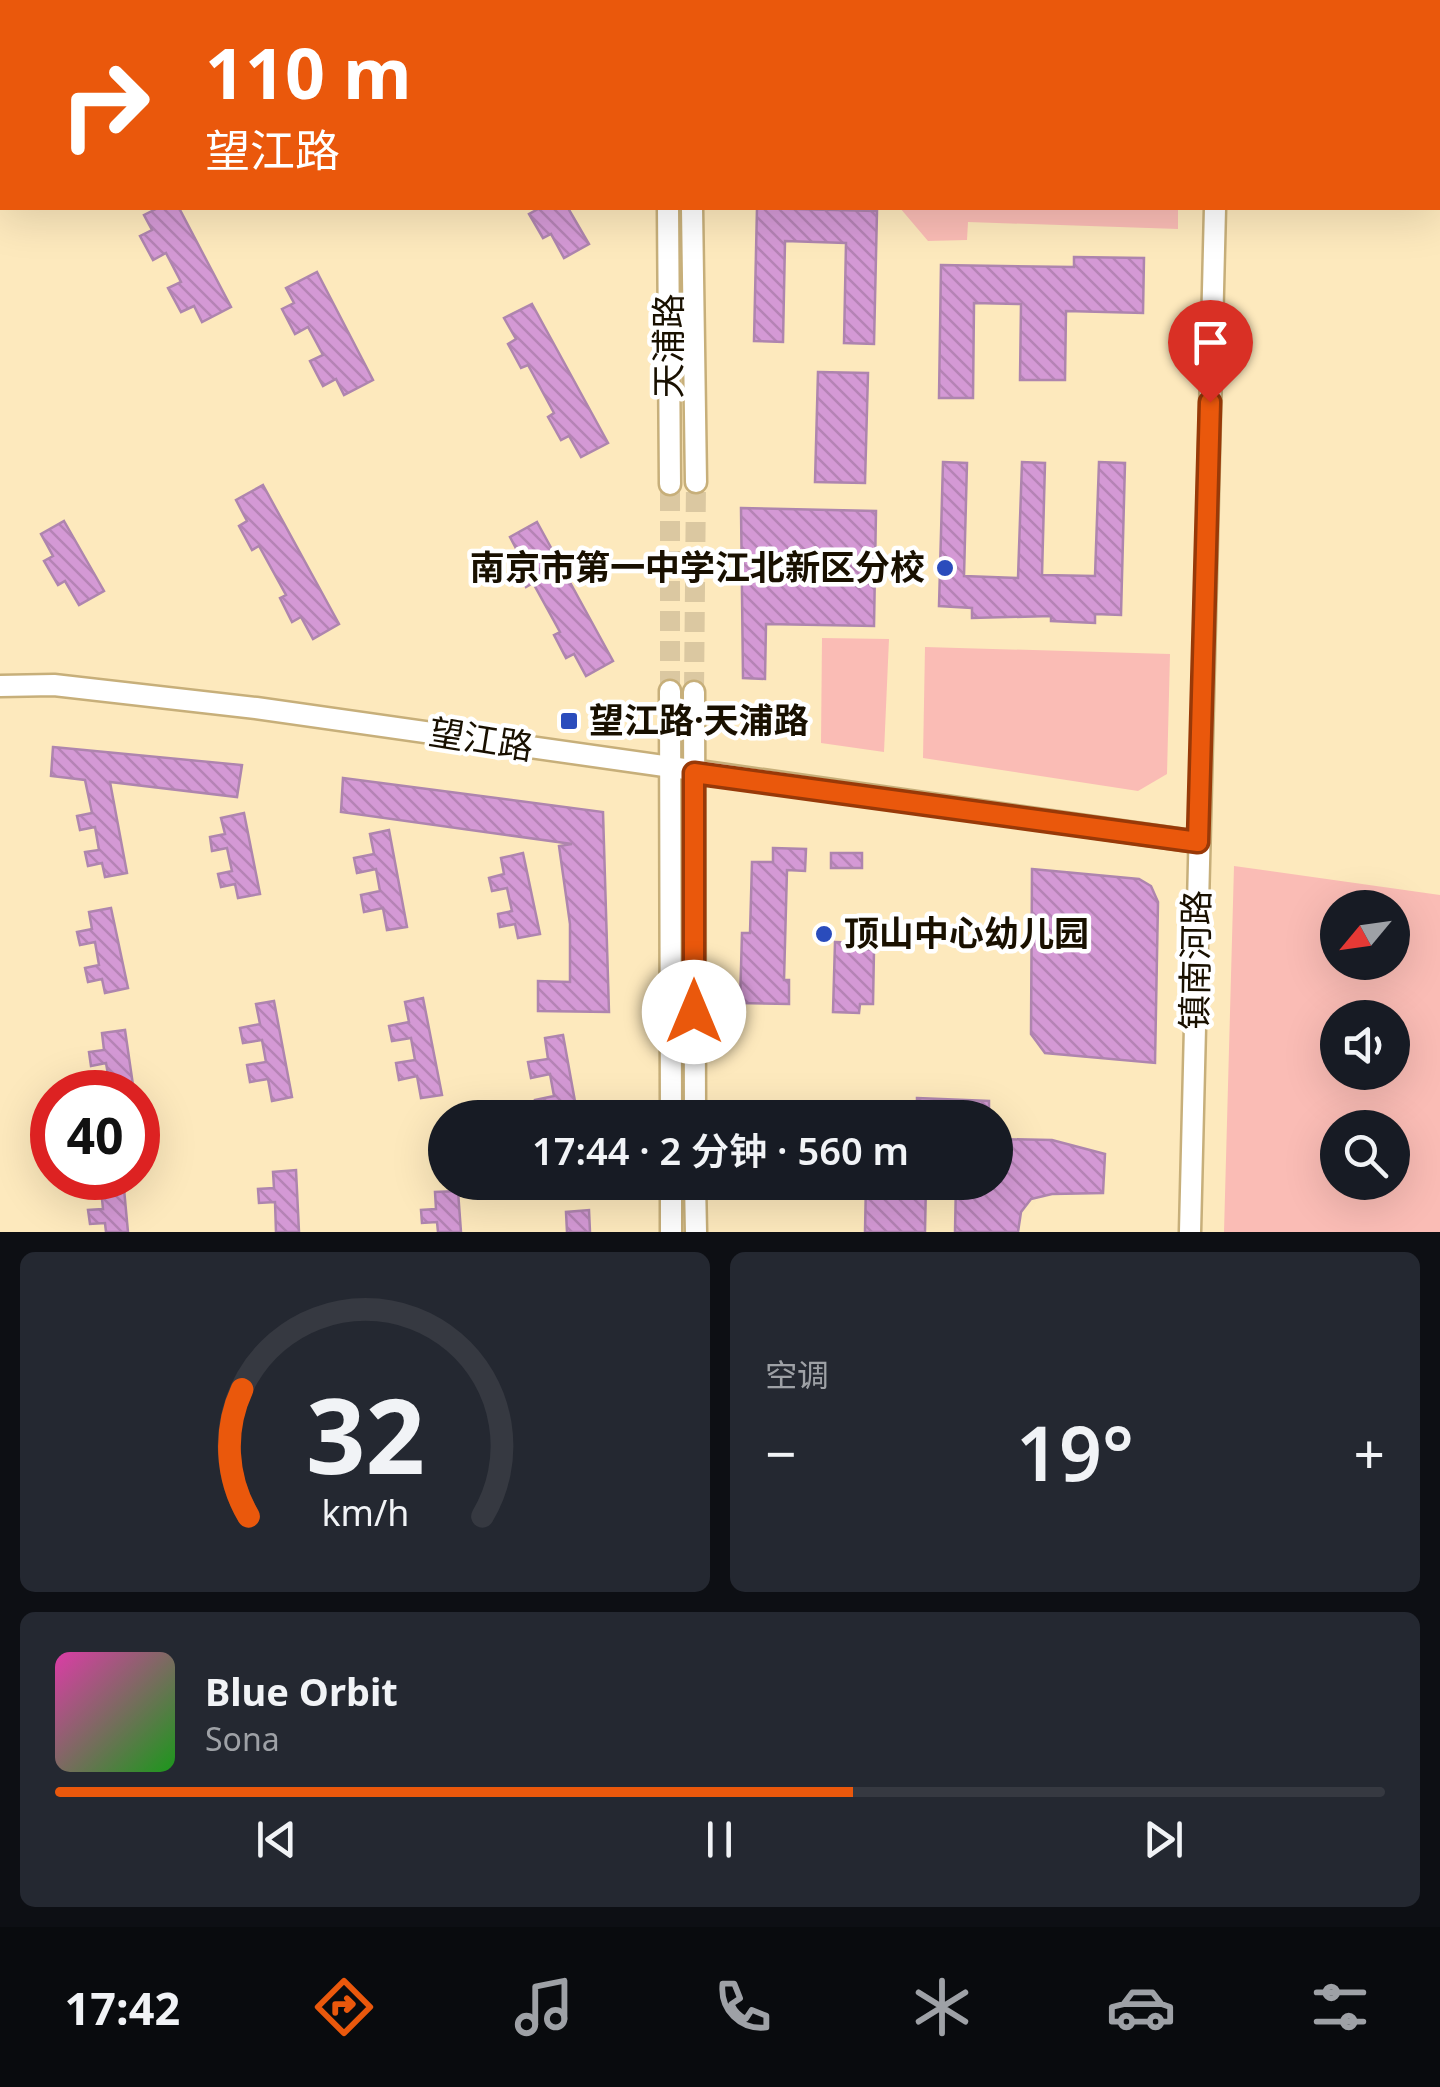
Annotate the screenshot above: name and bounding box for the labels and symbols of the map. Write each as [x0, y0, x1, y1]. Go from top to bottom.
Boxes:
street label: 天浦路 [644, 293, 691, 399]
pin [1168, 300, 1253, 403]
place label: 南京市第一中学江北新区分校 [470, 543, 925, 590]
marker: 南京市第一中学江北新区分校 [934, 557, 956, 579]
place label: 望江路·天浦路 [589, 696, 809, 743]
street label: 望江路 [426, 707, 537, 770]
marker: 望江路·天浦路 [558, 710, 580, 732]
street label: 镇南河路 [1170, 890, 1219, 1030]
north arrow [1320, 890, 1410, 980]
place label: 顶山中心幼儿园 [844, 909, 1089, 956]
marker: 顶山中心幼儿园 [813, 923, 835, 945]
position arrow [642, 960, 746, 1064]
speed limit sign: 40 [30, 1070, 160, 1200]

